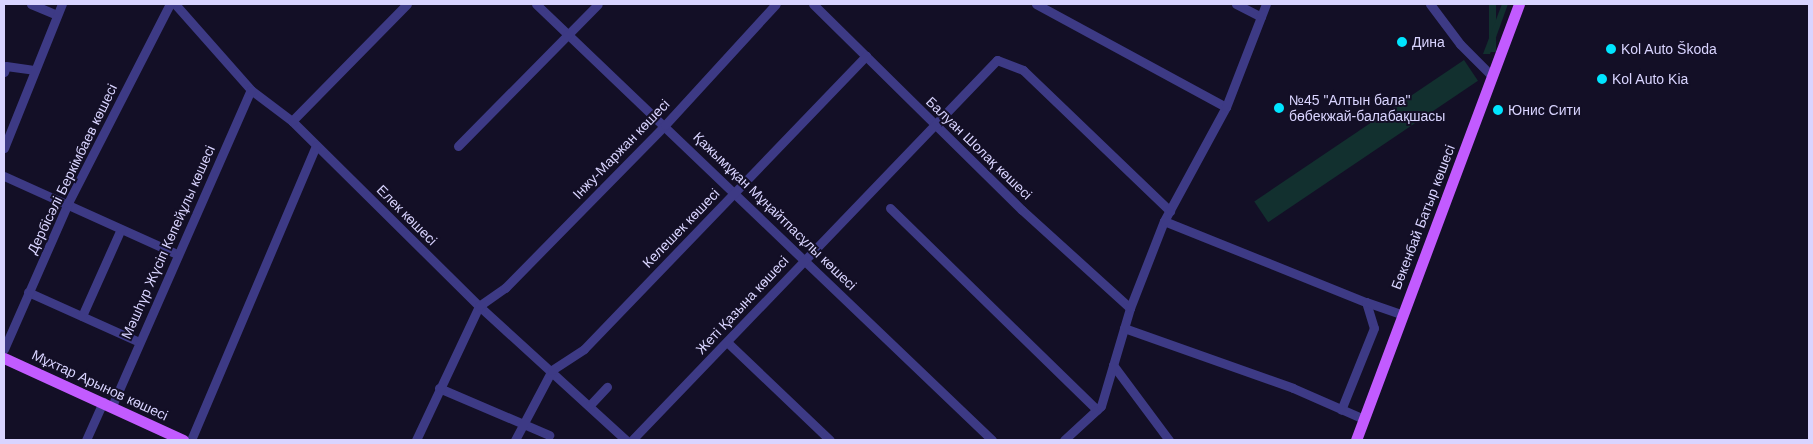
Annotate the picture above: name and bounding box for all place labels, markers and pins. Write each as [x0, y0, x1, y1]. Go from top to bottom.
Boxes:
place label: Дина [1412, 34, 1445, 50]
marker: Дина [1396, 36, 1408, 48]
place label: Kol Auto Škoda [1621, 41, 1718, 57]
marker: Kol Auto Škoda [1605, 43, 1617, 55]
place label: Kol Auto Kia [1612, 71, 1689, 87]
marker: Kol Auto Kia [1596, 73, 1608, 85]
place label: №45 "Алтын бала" бөбекжай-балабақшасы [1289, 92, 1445, 124]
marker: №45 "Алтын бала" бөбекжай-балабақшасы [1273, 102, 1285, 114]
place label: Юнис Сити [1508, 102, 1581, 118]
marker: Юнис Сити [1492, 104, 1504, 116]

